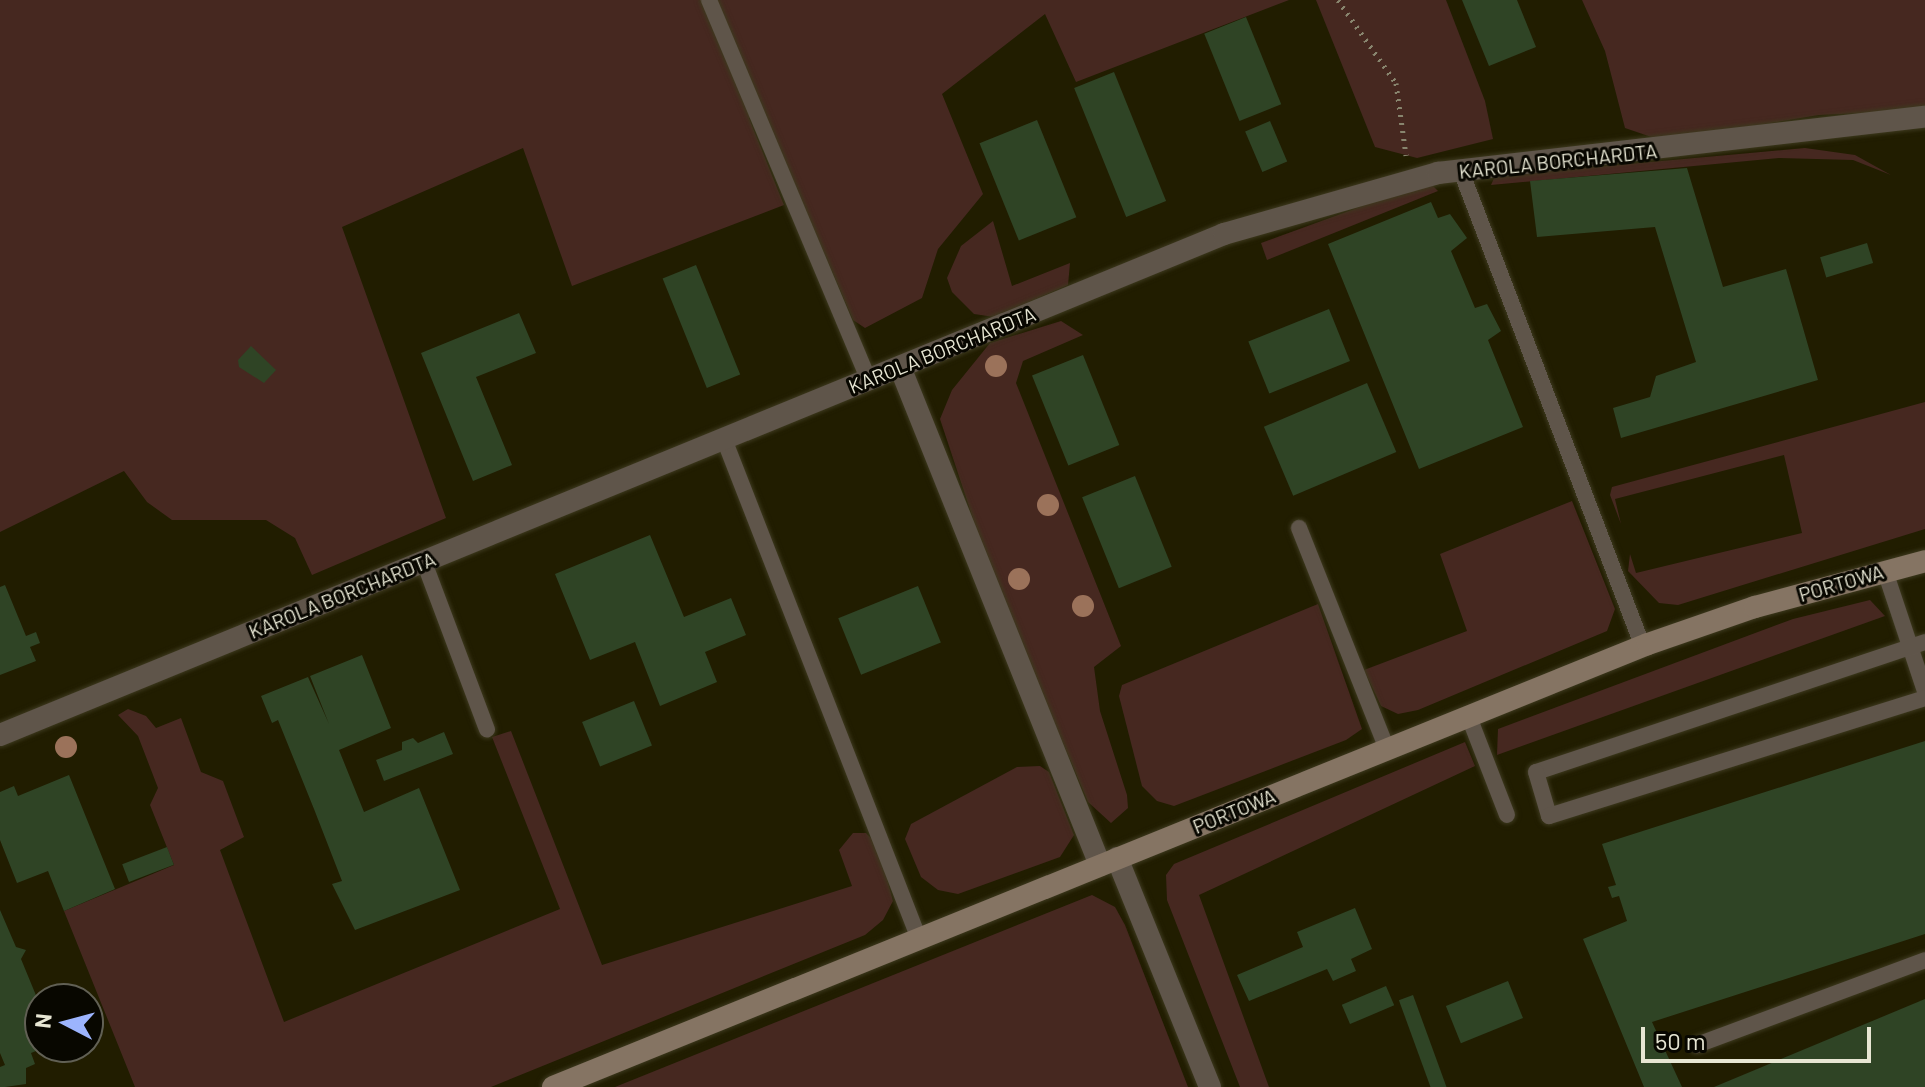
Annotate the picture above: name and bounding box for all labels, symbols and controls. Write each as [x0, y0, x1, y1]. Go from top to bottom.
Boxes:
street label: KAROLA BORCHARDTA [1458, 139, 1658, 183]
street label: KAROLA BORCHARDTA [845, 302, 1039, 398]
street label: KAROLA BORCHARDTA [245, 547, 439, 643]
street label: PORTOWA [1796, 559, 1886, 607]
street label: PORTOWA [1189, 784, 1279, 838]
north arrow [24, 983, 104, 1063]
scale bar [1645, 1011, 1875, 1061]
text: N [28, 1012, 56, 1029]
text: 50 m [1655, 1026, 1706, 1055]

